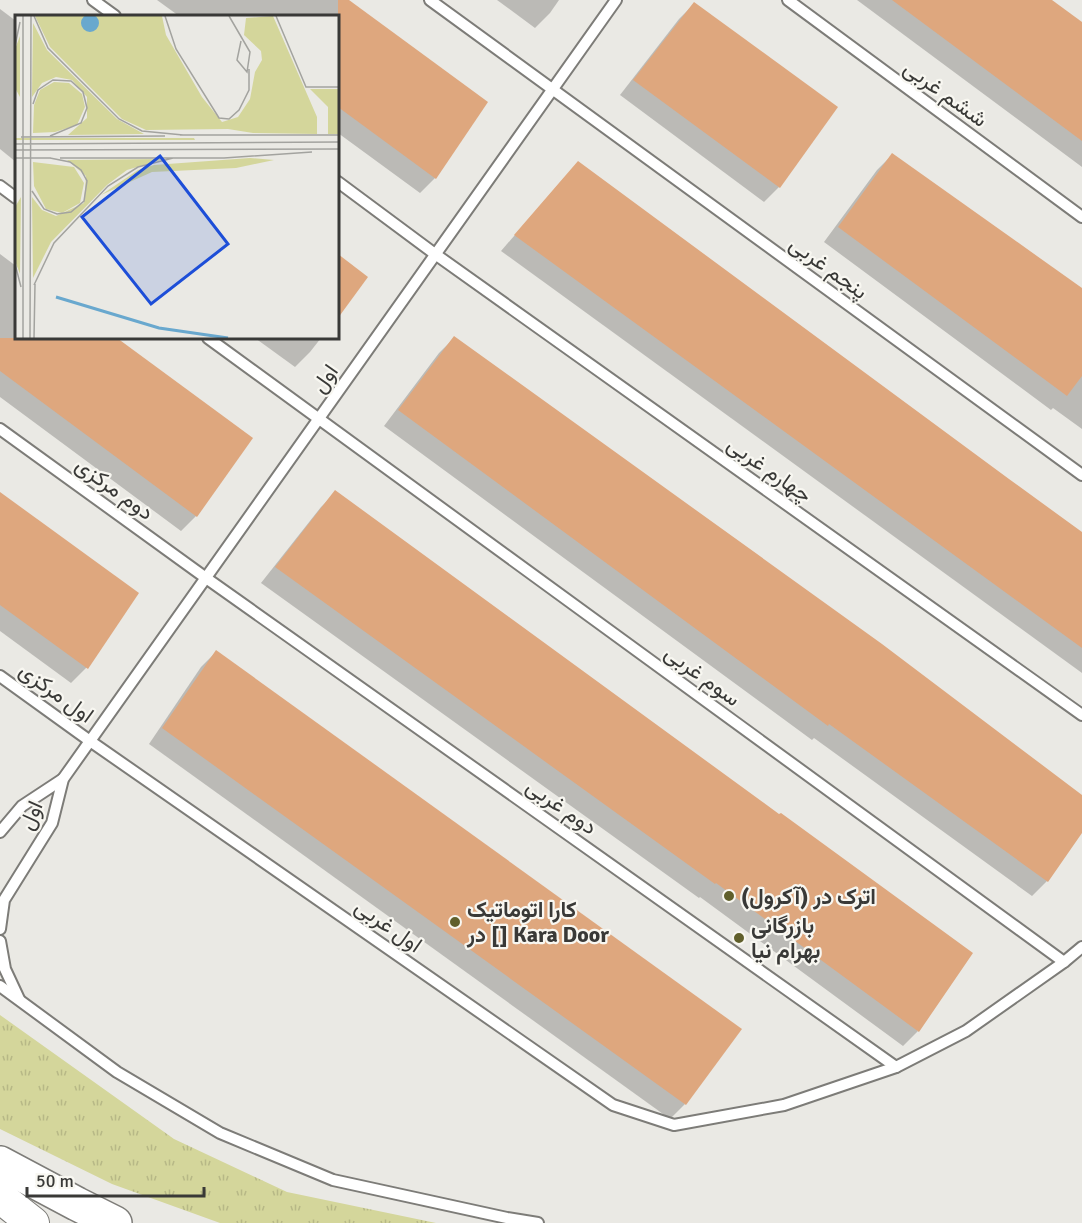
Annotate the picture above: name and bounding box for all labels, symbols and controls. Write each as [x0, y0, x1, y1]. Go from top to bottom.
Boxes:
inset map [15, 15, 339, 339]
street label: ششم غربی [898, 54, 993, 134]
street label: پنجم غربی [784, 230, 873, 306]
street label: اول [305, 359, 344, 398]
street label: چهارم غربی [721, 430, 817, 509]
street label: دوم مرکزی [70, 451, 159, 527]
street label: سوم غربی [659, 639, 746, 713]
street label: اول مرکزی [14, 656, 99, 729]
street label: دوم غربی [520, 772, 602, 841]
street label: اول [12, 796, 49, 834]
place label: اترک در (آکرول) [741, 883, 876, 910]
marker: اترک در (آکرول) [722, 889, 736, 903]
street label: اول غربی [350, 893, 428, 958]
place label: کارا اتوماتیک در [] Kara Door [466, 896, 609, 948]
place label: بازرگانی بهرام نیا [751, 912, 820, 965]
marker: کارا اتوماتیک در [] Kara Door [448, 915, 462, 929]
marker: بازرگانی بهرام نیا [732, 931, 746, 945]
scale bar [27, 1160, 204, 1198]
text: 50 m [36, 1170, 74, 1192]

